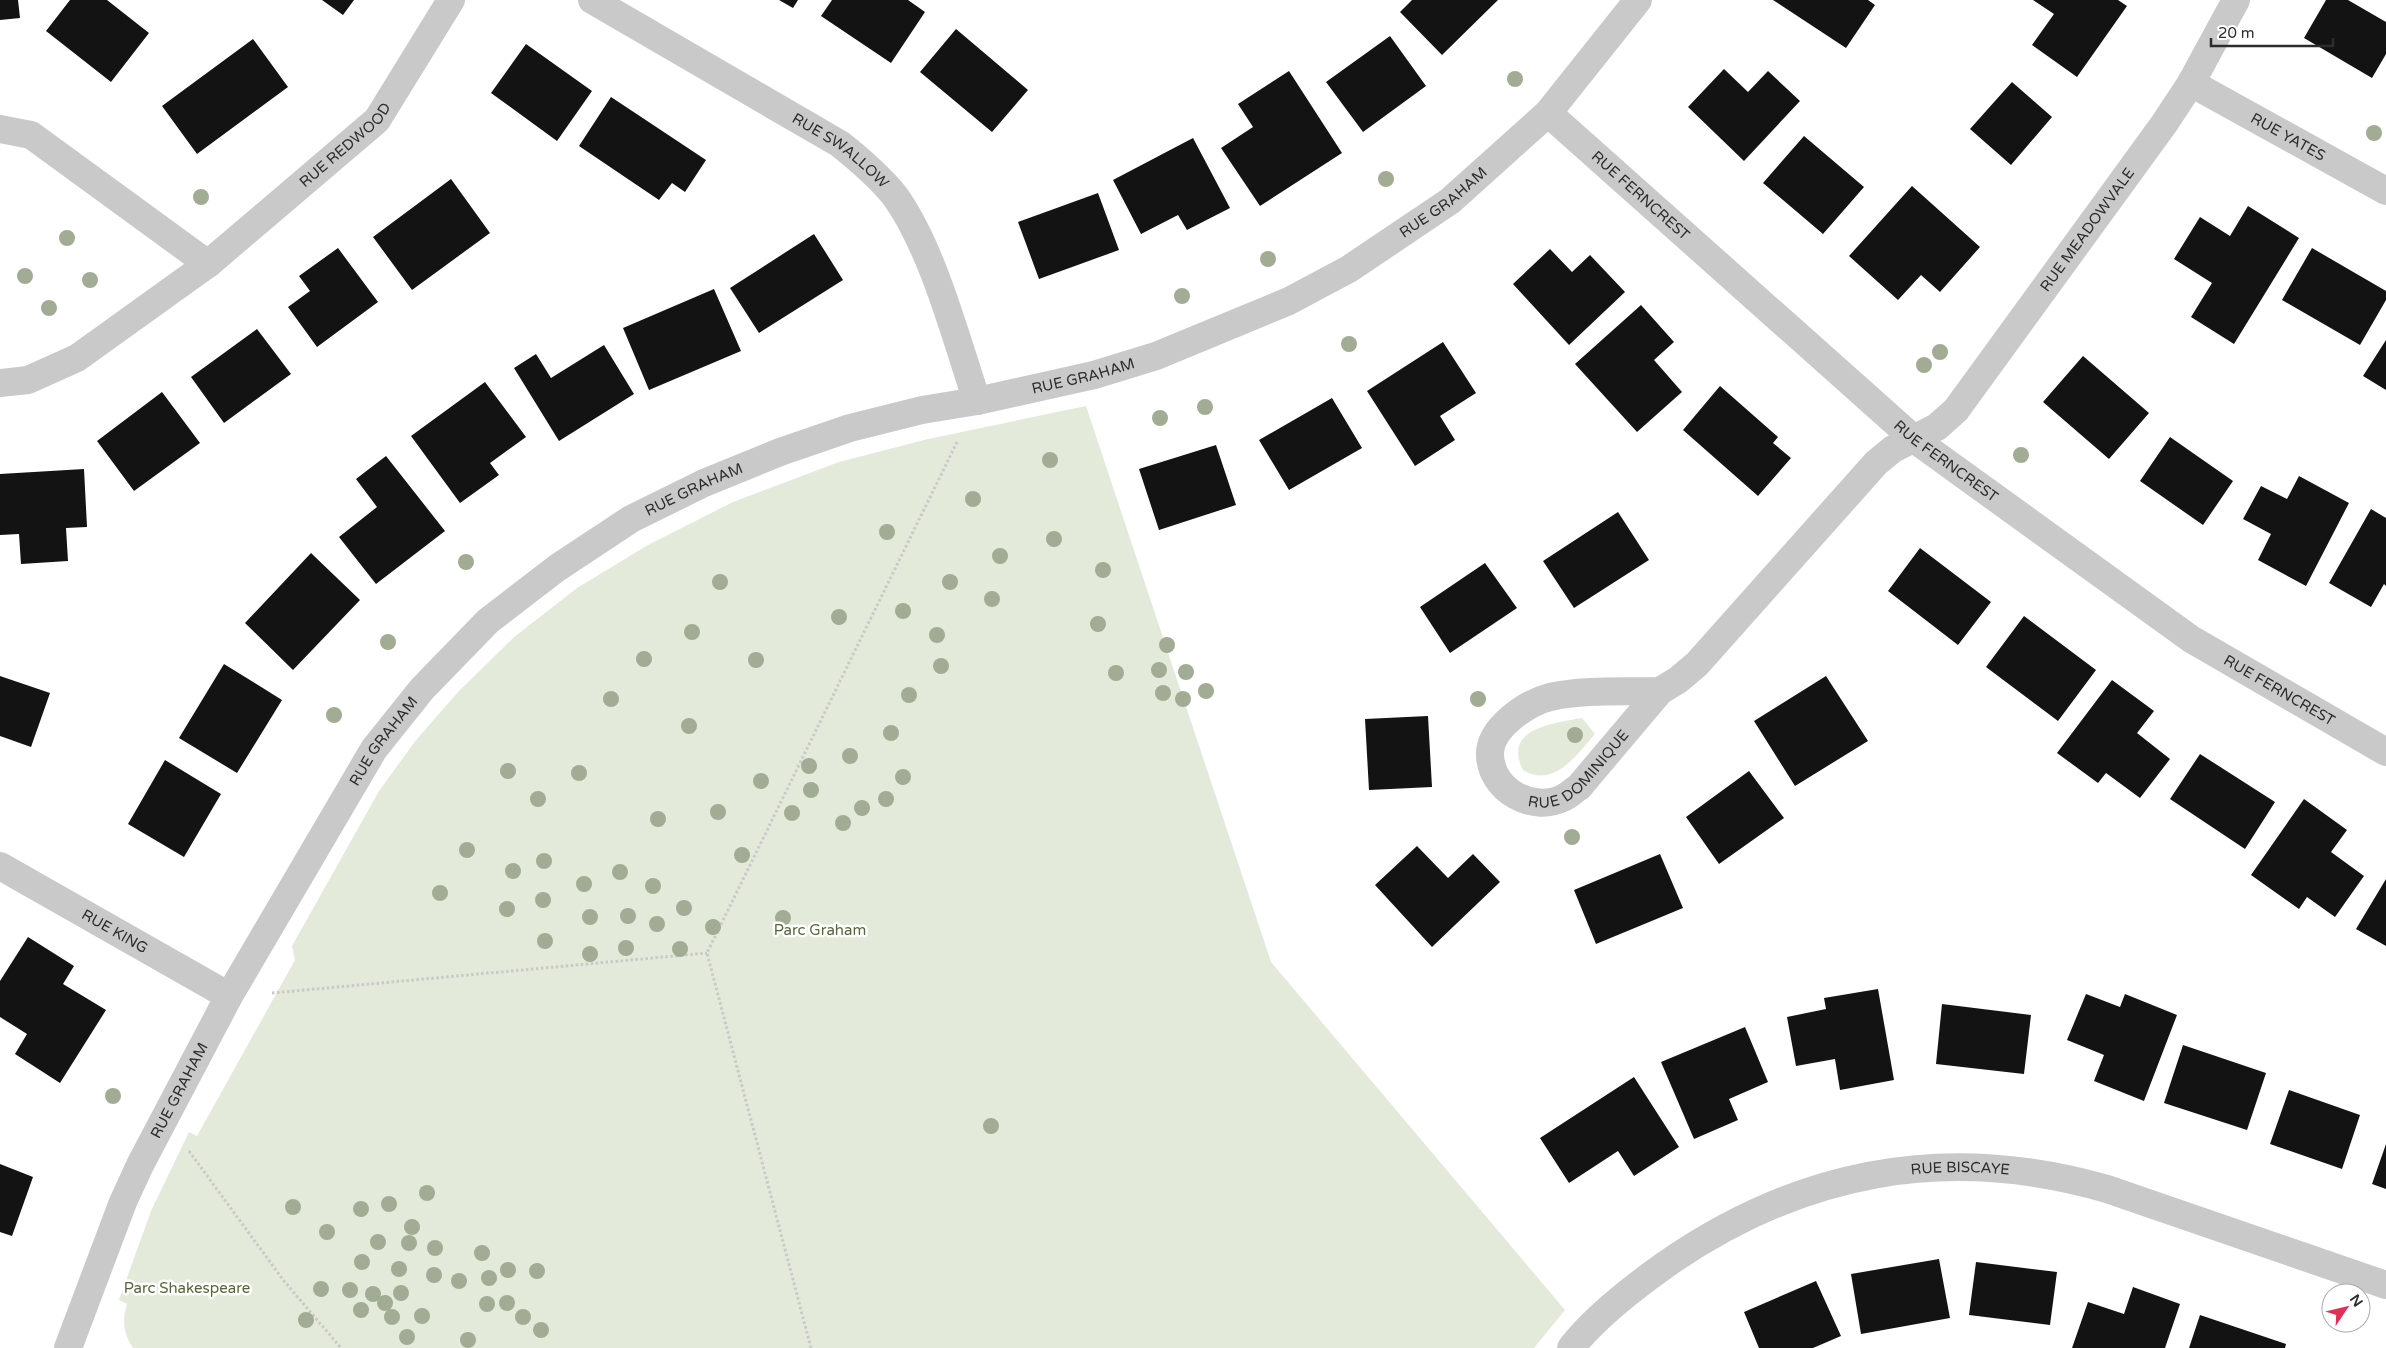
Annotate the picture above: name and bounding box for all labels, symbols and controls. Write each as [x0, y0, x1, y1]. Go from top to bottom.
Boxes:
scale bar [2211, 15, 2334, 47]
text: 20 m [2218, 24, 2255, 42]
street label: RUE REDWOOD [296, 99, 395, 191]
street label: RUE SWALLOW [789, 109, 893, 192]
street label: RUE YATES [2248, 109, 2329, 165]
street label: RUE FERNCREST [1588, 147, 1693, 244]
street label: RUE GRAHAM [1396, 163, 1491, 242]
street label: RUE MEADOWVALE [2036, 164, 2138, 295]
street label: RUE GRAHAM [1030, 354, 1137, 398]
street label: RUE FERNCREST [1890, 416, 2002, 506]
street label: RUE GRAHAM [642, 459, 745, 520]
street label: RUE FERNCREST [2221, 651, 2338, 729]
street label: RUE GRAHAM [345, 693, 421, 789]
street label: RUE DOMINIQUE [1527, 726, 1632, 812]
street label: RUE KING [78, 905, 151, 957]
park label: Parc Graham [774, 921, 866, 939]
street label: RUE GRAHAM [147, 1039, 212, 1141]
street label: RUE BISCAYE [1910, 1158, 2011, 1179]
park label: Parc Shakespeare [124, 1279, 250, 1297]
north arrow [2321, 1283, 2371, 1333]
text: N [2346, 1291, 2366, 1310]

